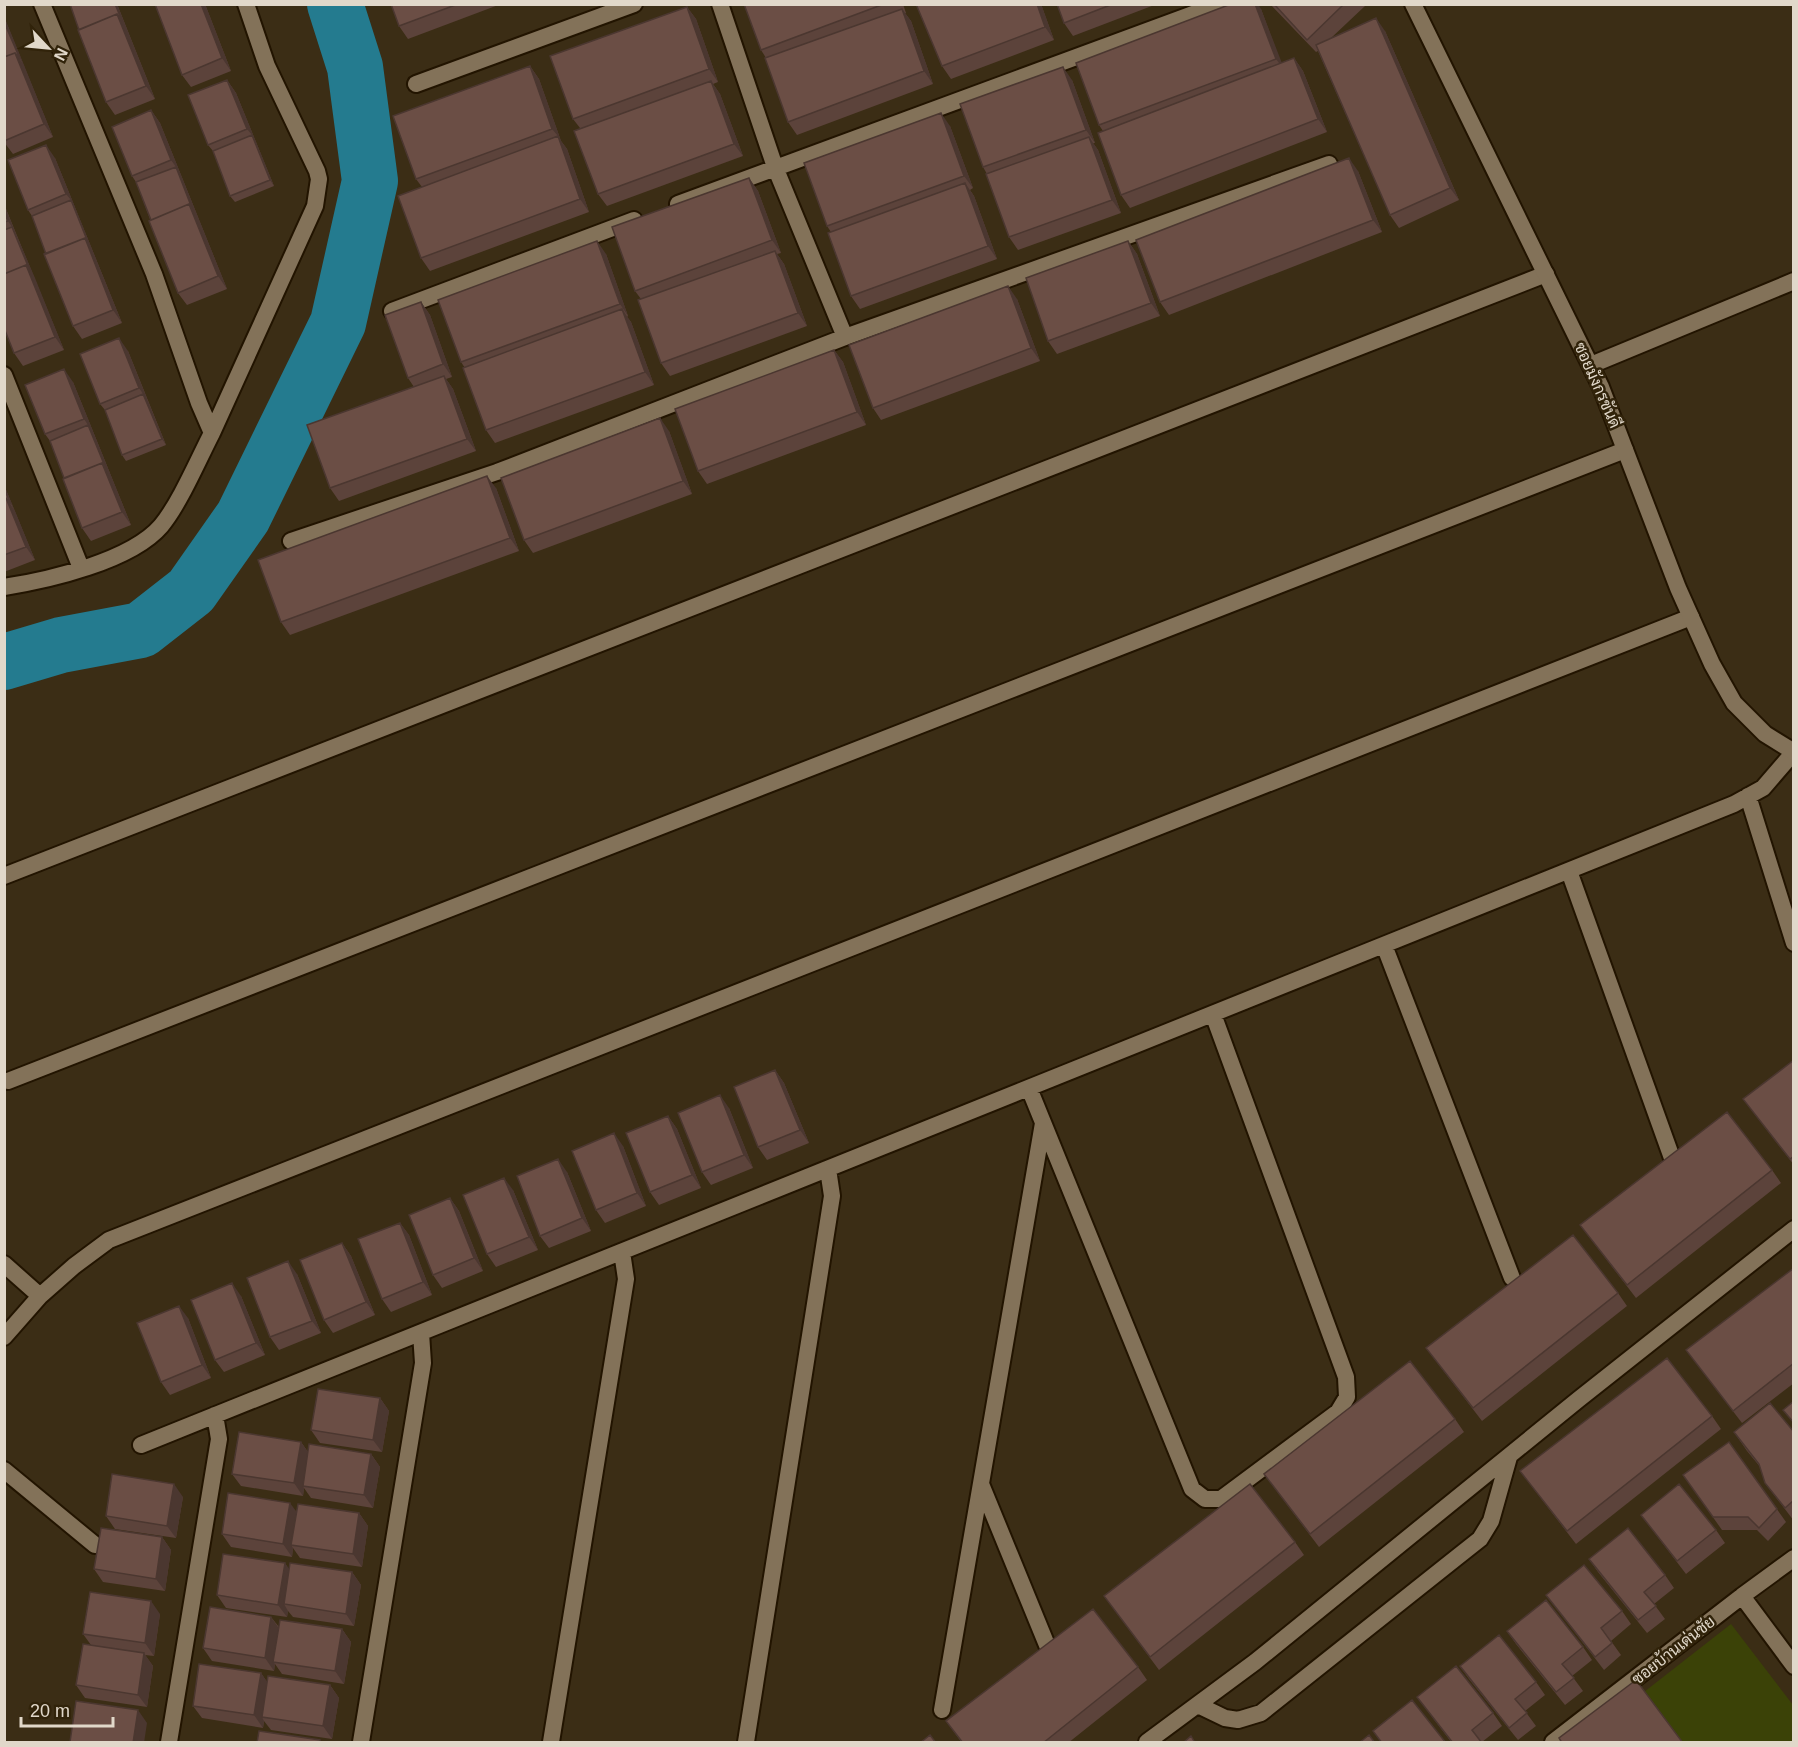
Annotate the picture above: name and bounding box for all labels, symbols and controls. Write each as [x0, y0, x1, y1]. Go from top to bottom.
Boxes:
north arrow [18, 18, 78, 78]
text: N [51, 45, 71, 63]
street label: ซอยมังกรขันดี [1571, 339, 1627, 431]
street label: ซอยบ้านเด่นชัย [1627, 1611, 1718, 1688]
scale bar [21, 1690, 112, 1728]
text: 20 m [30, 1701, 70, 1721]

